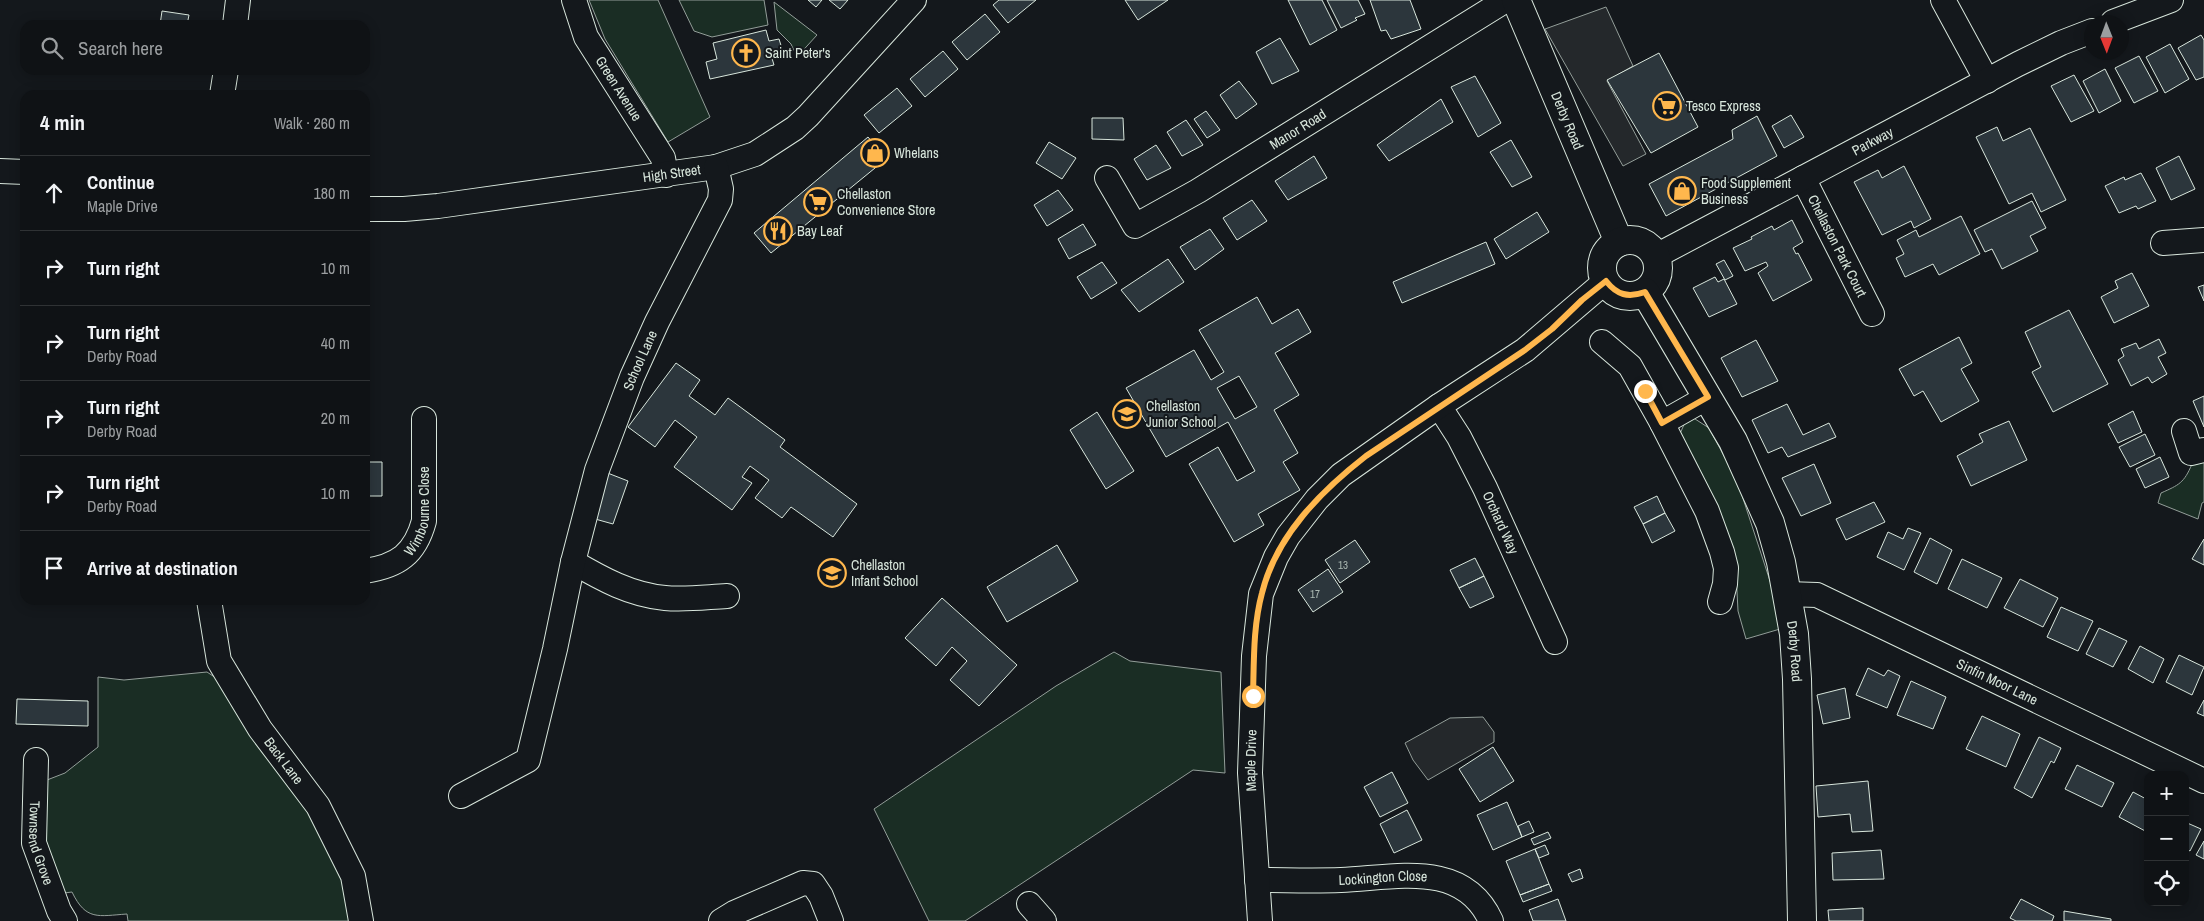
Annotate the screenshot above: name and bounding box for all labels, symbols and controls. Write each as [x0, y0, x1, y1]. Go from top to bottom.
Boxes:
north arrow [2084, 15, 2129, 60]
search box [20, 20, 370, 75]
icon: search [38, 34, 66, 62]
text: Search here [78, 35, 163, 61]
church icon: Saint Peter's [731, 38, 761, 68]
place label: Saint Peter's [765, 44, 831, 62]
street label: Green Avenue [592, 53, 646, 124]
street label: Derby Road [1547, 89, 1588, 152]
supermarket icon: Tesco Express [1652, 91, 1682, 121]
place label: Tesco Express [1686, 97, 1761, 115]
street label: Manor Road [1266, 105, 1329, 153]
text: 4 min [40, 108, 85, 137]
text: Walk · 260 m [274, 112, 350, 134]
street label: Parkway [1849, 123, 1896, 159]
shop icon: Whelans [860, 138, 890, 168]
place label: Whelans [894, 144, 939, 162]
street label: High Street [642, 160, 702, 186]
text: Continue [87, 169, 155, 195]
place label: Food Supplement Business [1701, 174, 1791, 208]
shop icon: Food Supplement Business [1667, 176, 1697, 206]
icon: ahead [40, 179, 68, 207]
text: 180 m [314, 182, 350, 204]
place label: Chellaston Convenience Store [837, 185, 935, 219]
supermarket icon: Chellaston Convenience Store [803, 187, 833, 217]
street label: Chellaston Park Court [1804, 192, 1871, 300]
text: Maple Drive [87, 195, 158, 217]
restaurant icon: Bay Leaf [763, 216, 793, 246]
place label: Bay Leaf [797, 222, 843, 240]
icon: right [40, 254, 68, 282]
text: Turn right [87, 255, 159, 281]
text: 10 m [321, 257, 350, 279]
text: Turn right [87, 319, 159, 345]
street label: School Lane [619, 327, 661, 393]
icon: right [40, 329, 68, 357]
text: 40 m [321, 332, 350, 354]
text: Derby Road [87, 345, 157, 367]
route end [1634, 380, 1657, 403]
text: Turn right [87, 394, 159, 420]
place label: Chellaston Junior School [1146, 397, 1216, 431]
school or university icon: Chellaston Junior School [1112, 399, 1142, 429]
icon: right [40, 404, 68, 432]
text: 20 m [321, 407, 350, 429]
text: Derby Road [87, 420, 157, 442]
street label: Wimbourne Close [400, 466, 433, 559]
text: Turn right [87, 469, 159, 495]
icon: right [40, 479, 68, 507]
text: 10 m [321, 482, 350, 504]
street label: Orchard Way [1479, 488, 1523, 557]
text: Derby Road [87, 495, 157, 517]
icon: arrive [40, 554, 68, 582]
text: Arrive at destination [87, 555, 238, 581]
place label: Chellaston Infant School [851, 556, 918, 590]
school or university icon: Chellaston Infant School [817, 558, 847, 588]
house number: 13 [1338, 558, 1348, 572]
house number: 17 [1310, 587, 1320, 601]
street label: Derby Road [1783, 619, 1806, 682]
street label: Sinfin Moor Lane [1954, 654, 2041, 709]
route start [1242, 685, 1265, 708]
street label: Maple Drive [1241, 729, 1260, 792]
street label: Back Lane [260, 734, 307, 788]
map controls [2144, 771, 2189, 906]
button: + [2144, 771, 2189, 816]
street label: Townsend Grove [24, 801, 58, 887]
button: − [2144, 816, 2189, 861]
button: locate [2144, 861, 2189, 906]
street label: Lockington Close [1338, 867, 1428, 889]

